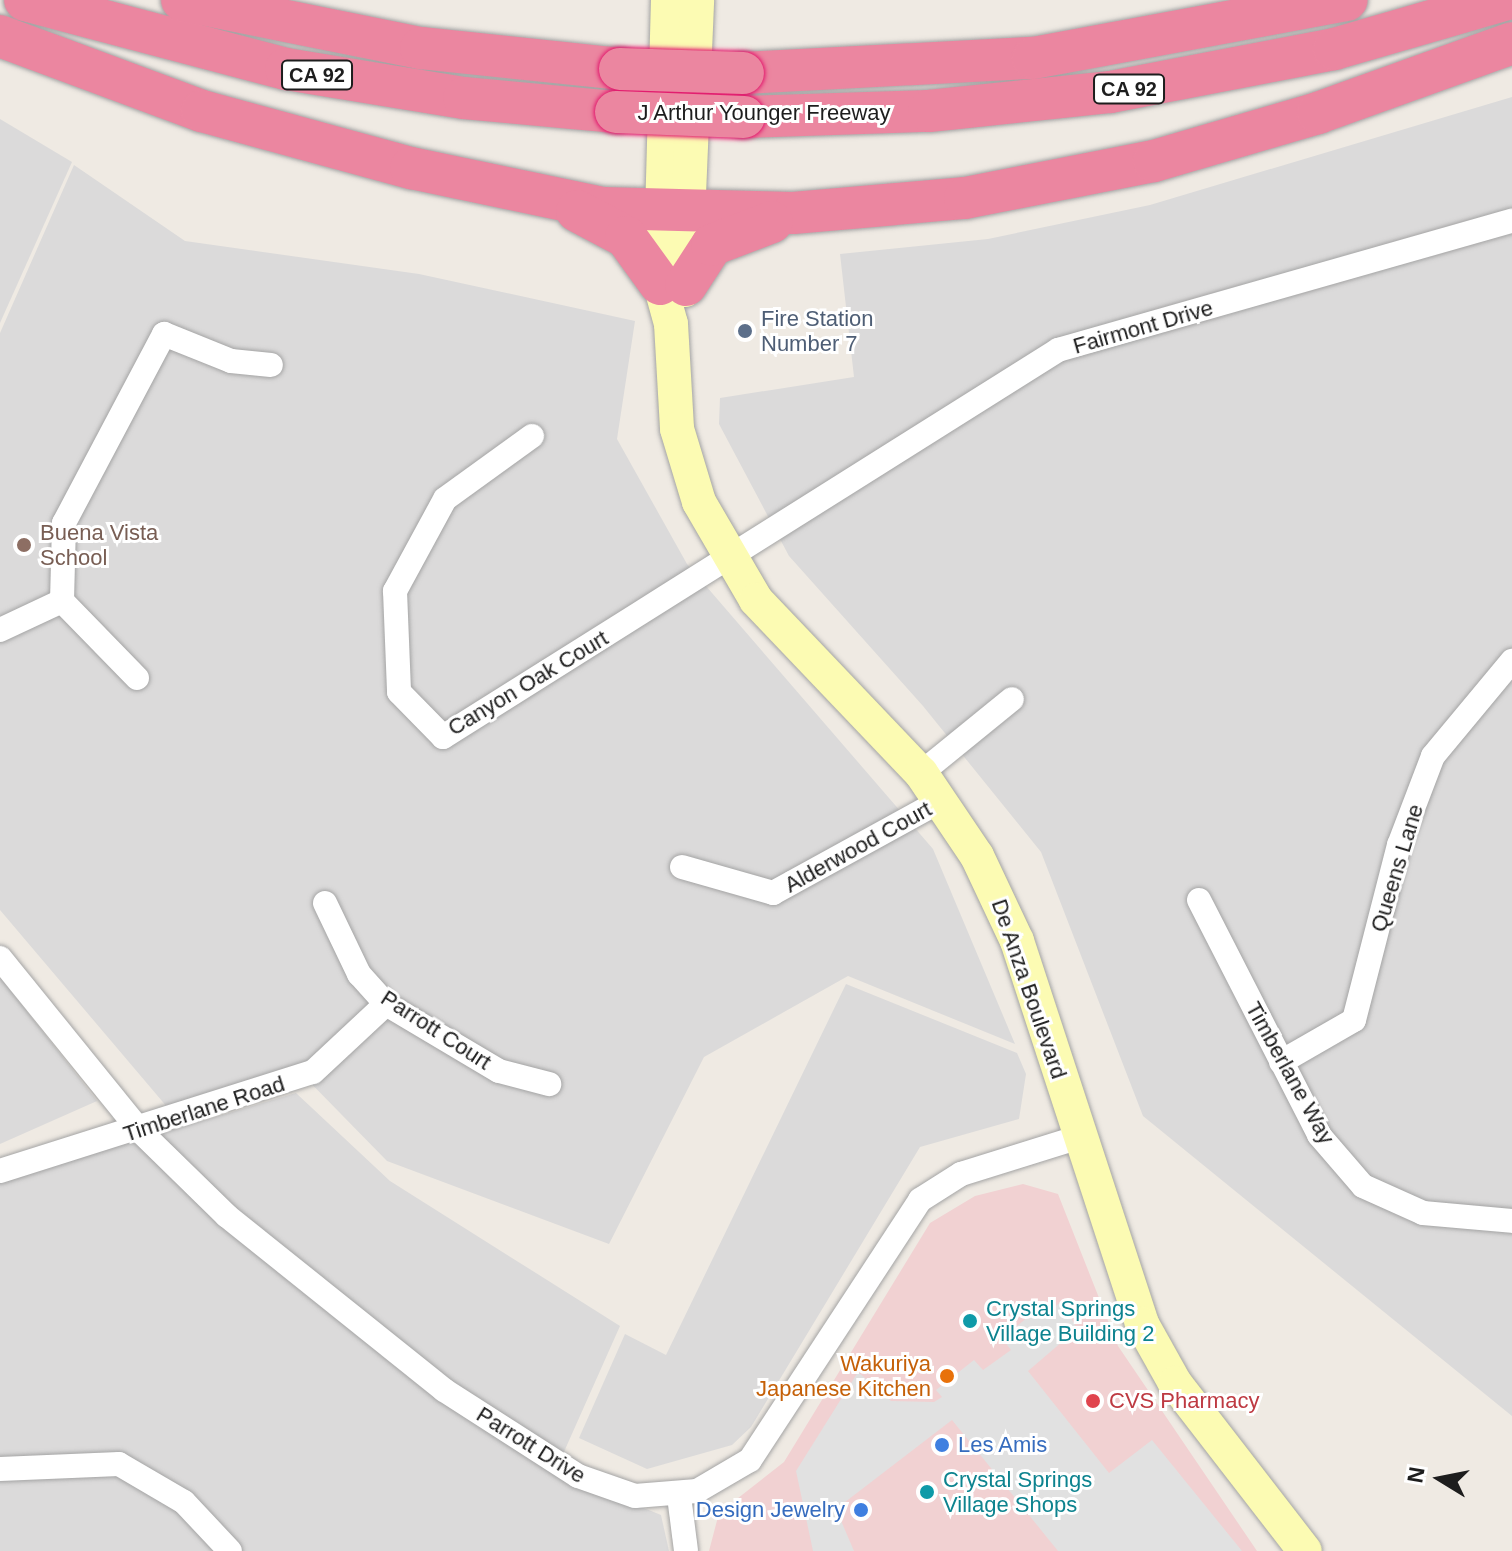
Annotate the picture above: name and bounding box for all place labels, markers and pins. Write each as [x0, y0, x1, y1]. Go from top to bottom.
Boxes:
place label: Fire Station Number 7 [761, 305, 873, 356]
marker: Fire Station Number 7 [736, 322, 754, 340]
place label: Buena Vista School [40, 519, 158, 570]
marker: Buena Vista School [15, 536, 33, 554]
place label: Crystal Springs Village Building 2 [986, 1295, 1154, 1346]
marker: Crystal Springs Village Building 2 [961, 1312, 979, 1330]
place label: Wakuriya Japanese Kitchen [756, 1350, 931, 1402]
marker: Wakuriya Japanese Kitchen [938, 1367, 956, 1385]
place label: CVS Pharmacy [1109, 1388, 1259, 1414]
marker: CVS Pharmacy [1084, 1392, 1102, 1410]
place label: Les Amis [958, 1432, 1048, 1458]
marker: Les Amis [933, 1436, 951, 1454]
place label: Crystal Springs Village Shops [943, 1466, 1092, 1518]
marker: Crystal Springs Village Shops [918, 1483, 936, 1501]
place label: Design Jewelry [696, 1497, 845, 1523]
marker: Design Jewelry [852, 1501, 870, 1519]

